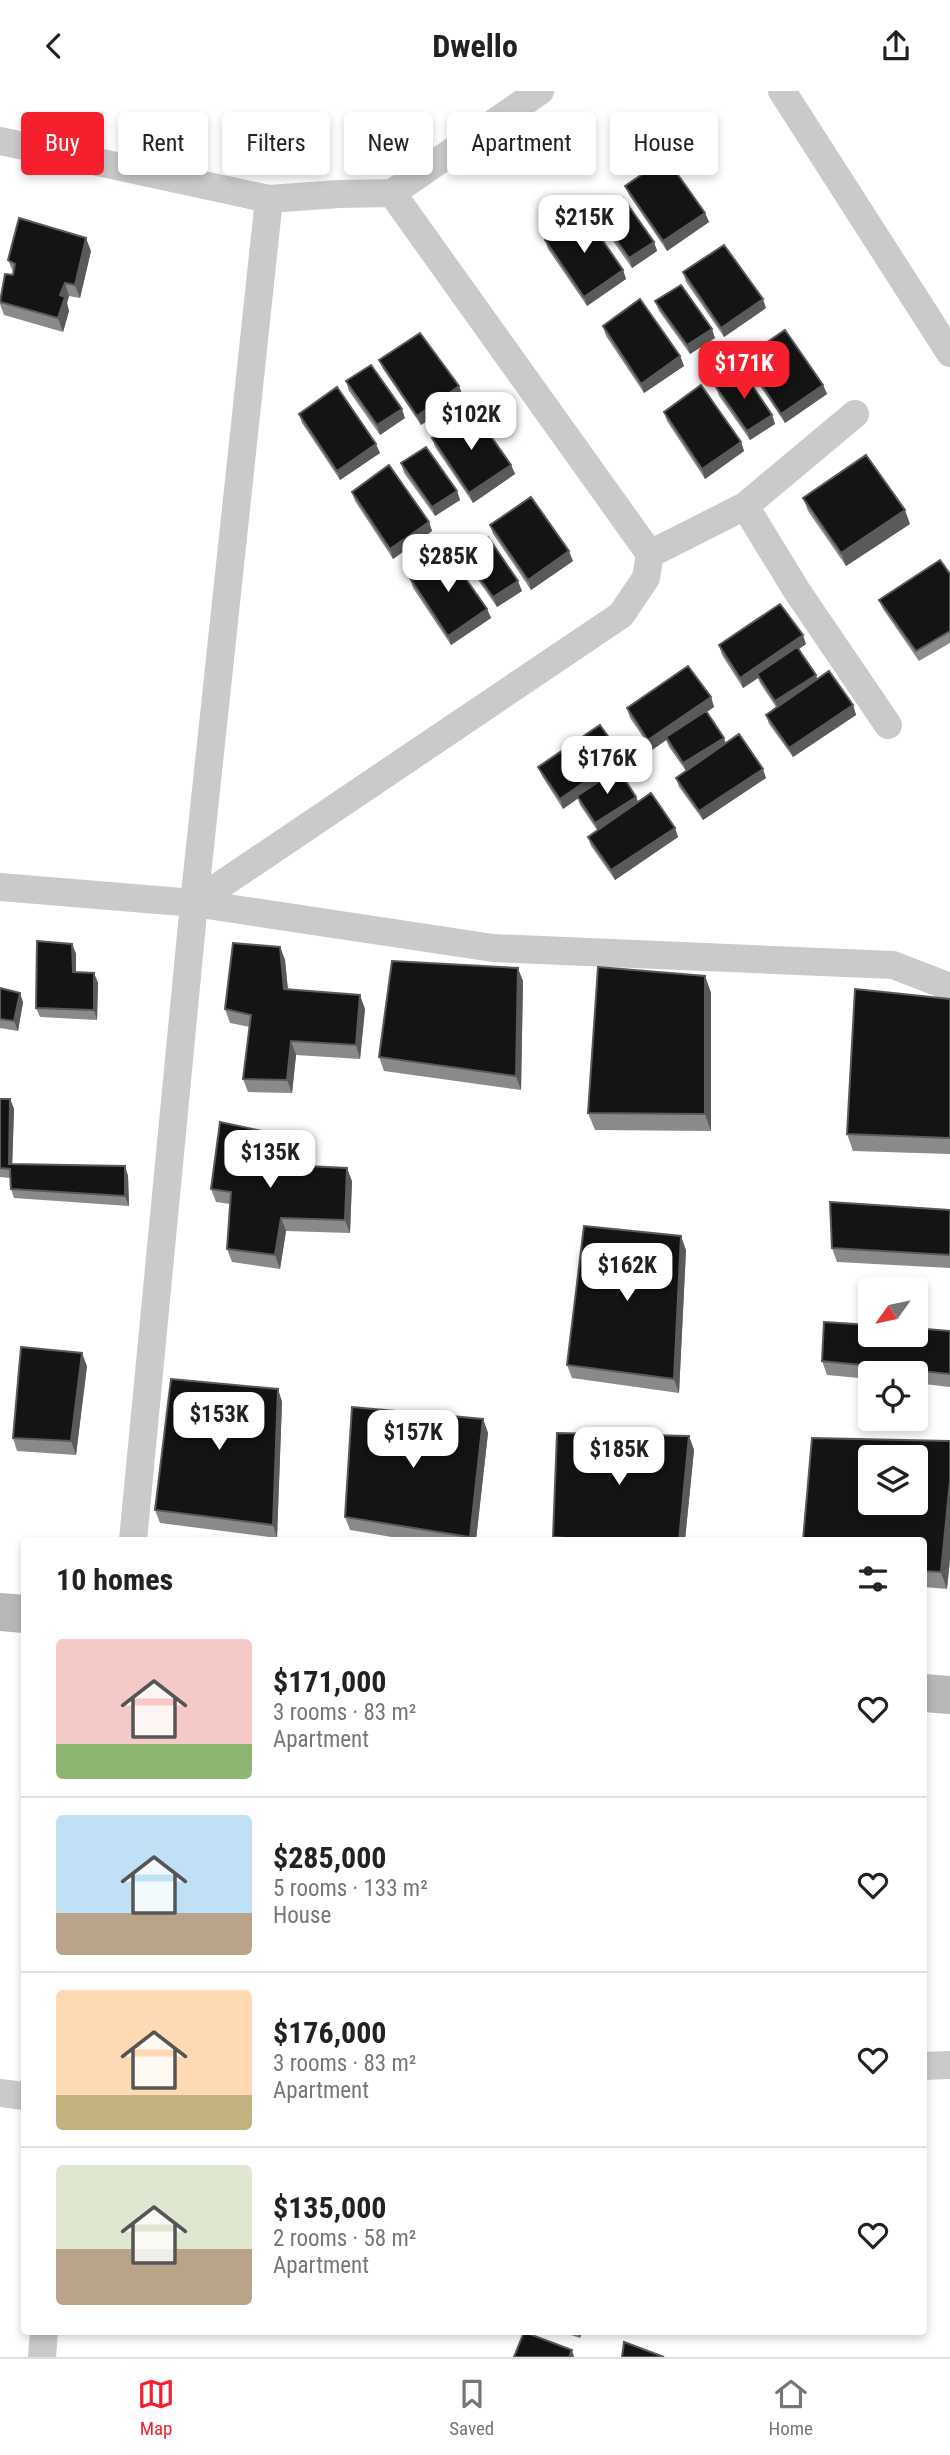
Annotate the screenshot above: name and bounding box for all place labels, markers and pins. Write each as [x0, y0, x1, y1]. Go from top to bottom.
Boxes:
pin: $215K [535, 195, 633, 255]
pin: $171K [695, 341, 793, 401]
pin: $102K [422, 393, 520, 452]
pin: $285K [399, 535, 497, 594]
pin: $176K [558, 737, 656, 796]
pin: $135K [221, 1131, 319, 1190]
pin: $162K [578, 1243, 676, 1303]
pin: $153K [170, 1393, 268, 1452]
pin: $157K [364, 1411, 462, 1470]
pin: $185K [570, 1427, 668, 1487]

